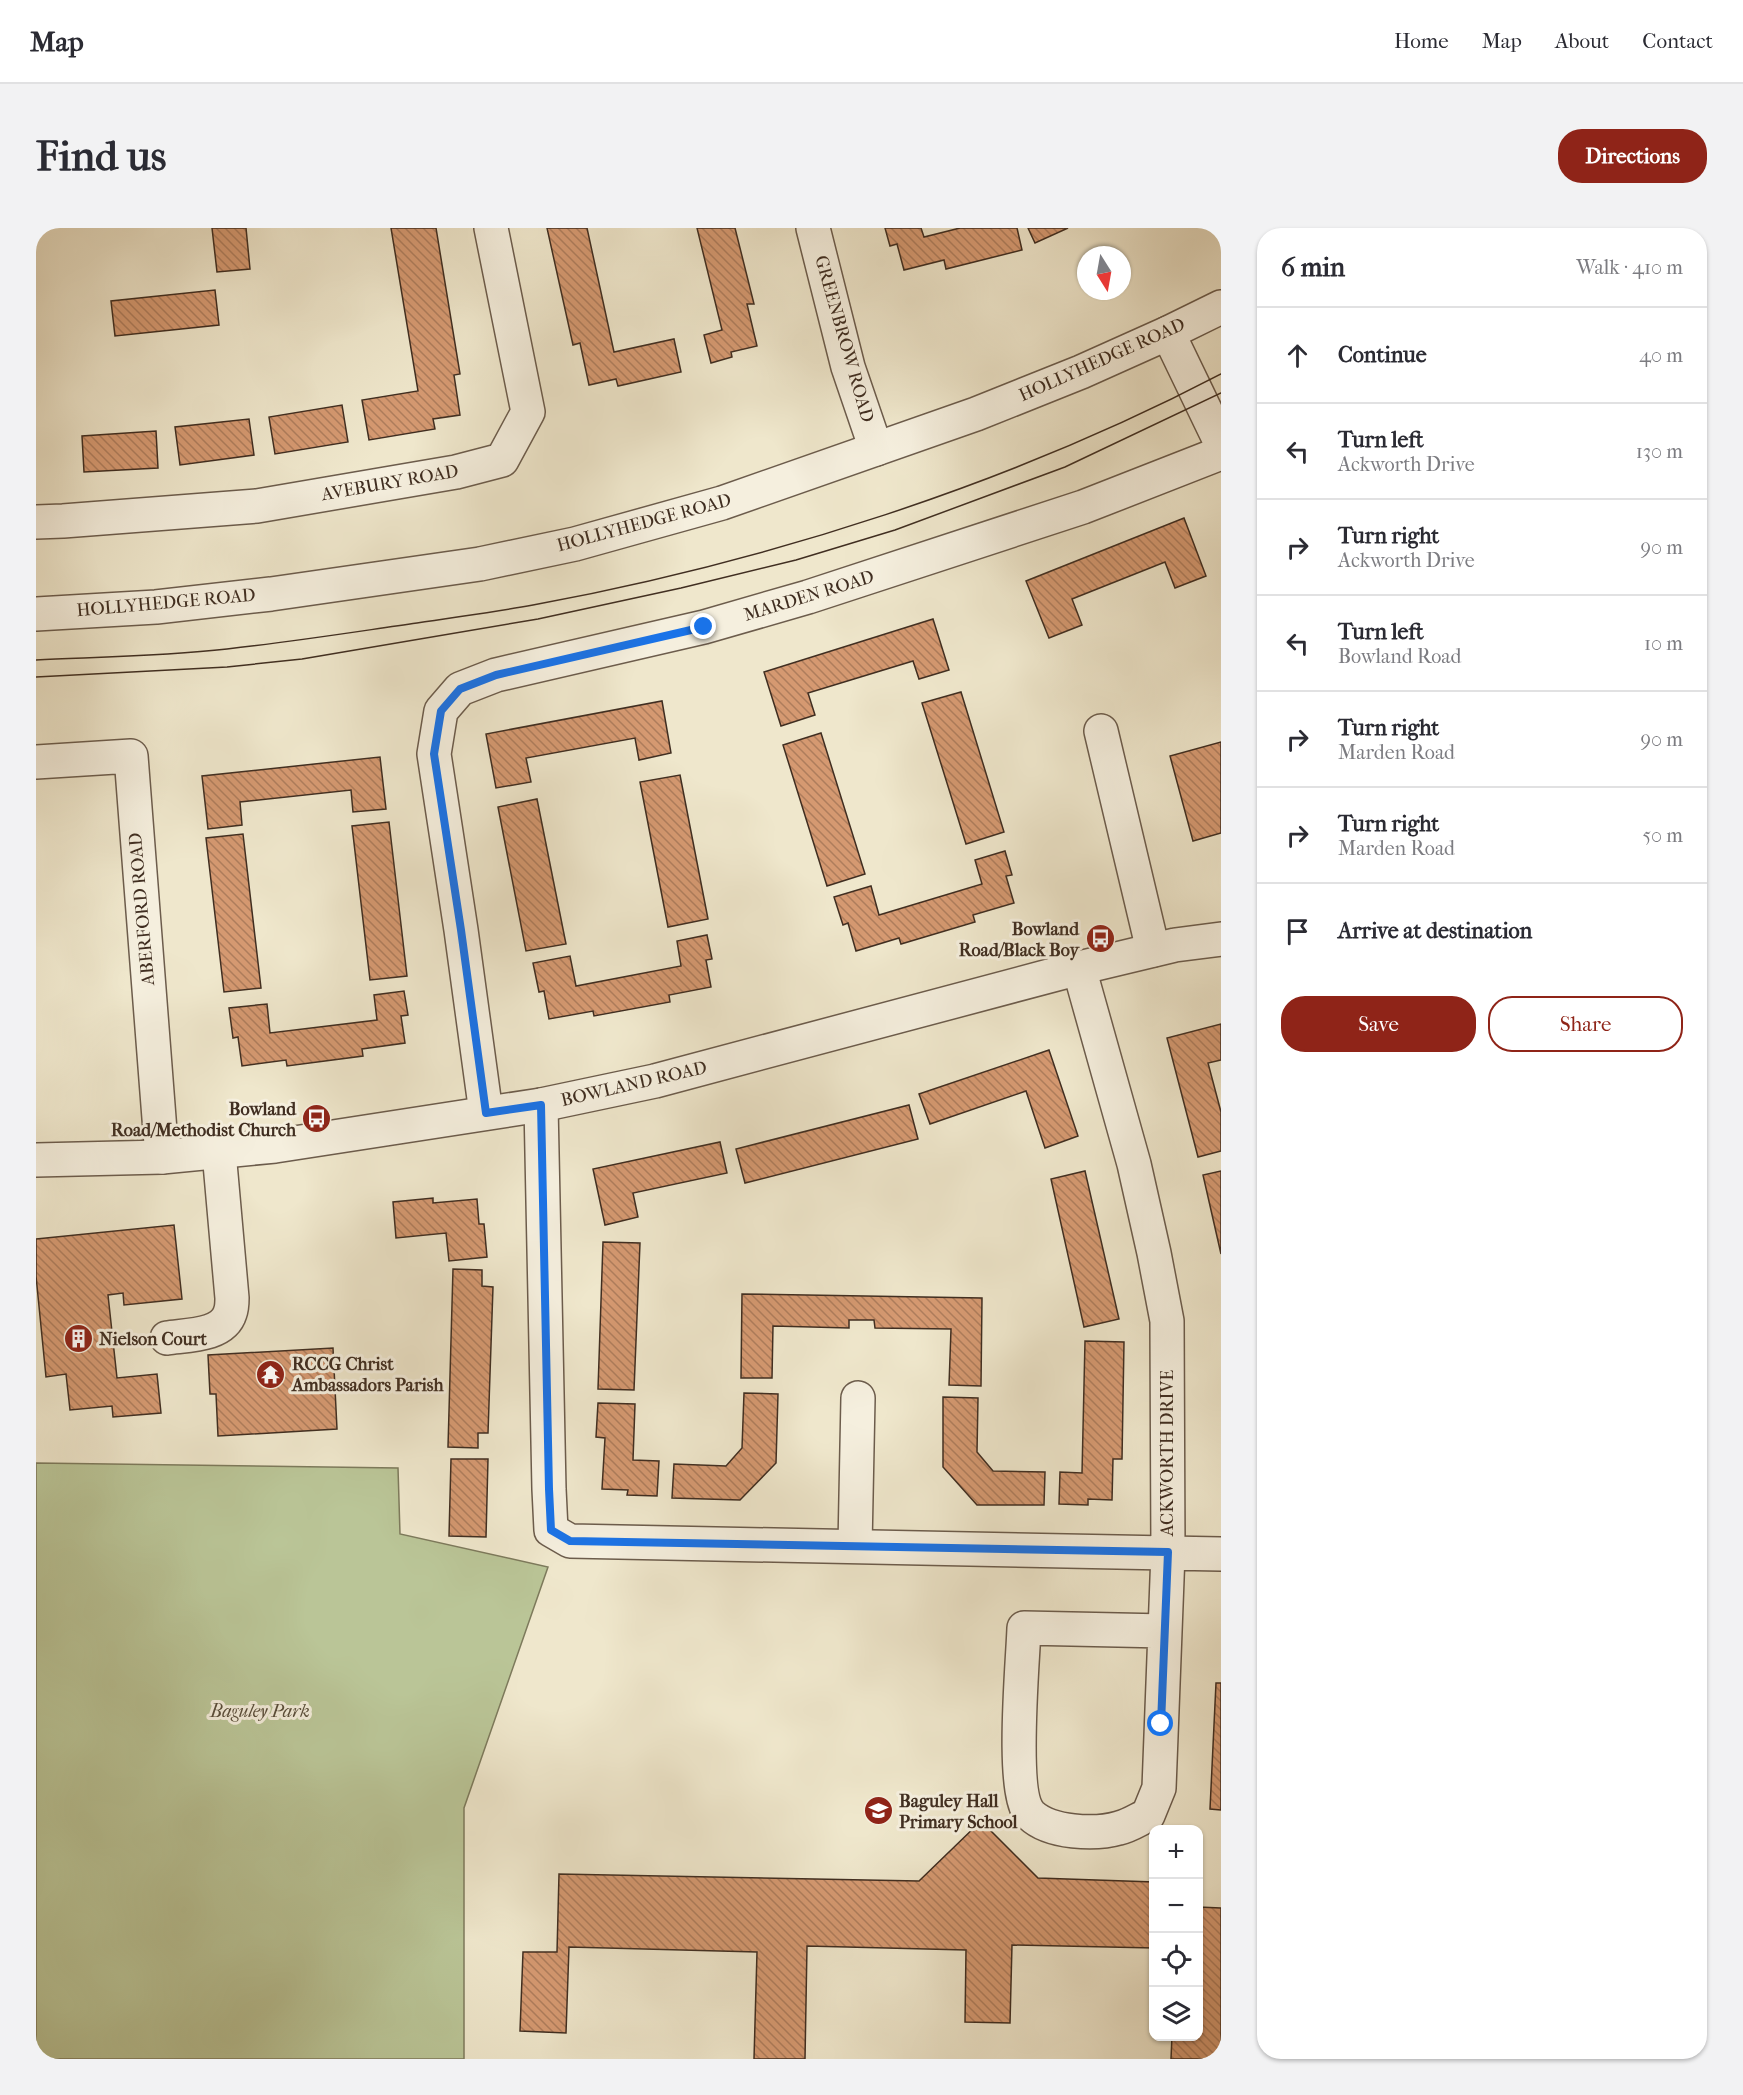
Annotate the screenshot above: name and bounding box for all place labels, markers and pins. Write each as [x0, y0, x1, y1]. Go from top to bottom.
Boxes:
place label: Bowland Road/Black Boy [959, 919, 1080, 961]
bus stop icon: Bowland Road/Black Boy [1084, 923, 1116, 955]
place label: Bowland Road/Methodist Church [111, 1099, 297, 1141]
bus stop icon: Bowland Road/Methodist Church [301, 1103, 333, 1135]
building icon: Nielson Court [62, 1323, 94, 1355]
place label: Nielson Court [99, 1329, 207, 1350]
place label: RCCG Christ Ambassadors Parish [291, 1354, 444, 1396]
temple icon: RCCG Christ Ambassadors Parish [255, 1358, 287, 1390]
place label: Baguley Hall Primary School [899, 1791, 1019, 1833]
school or university icon: Baguley Hall Primary School [862, 1795, 894, 1827]

